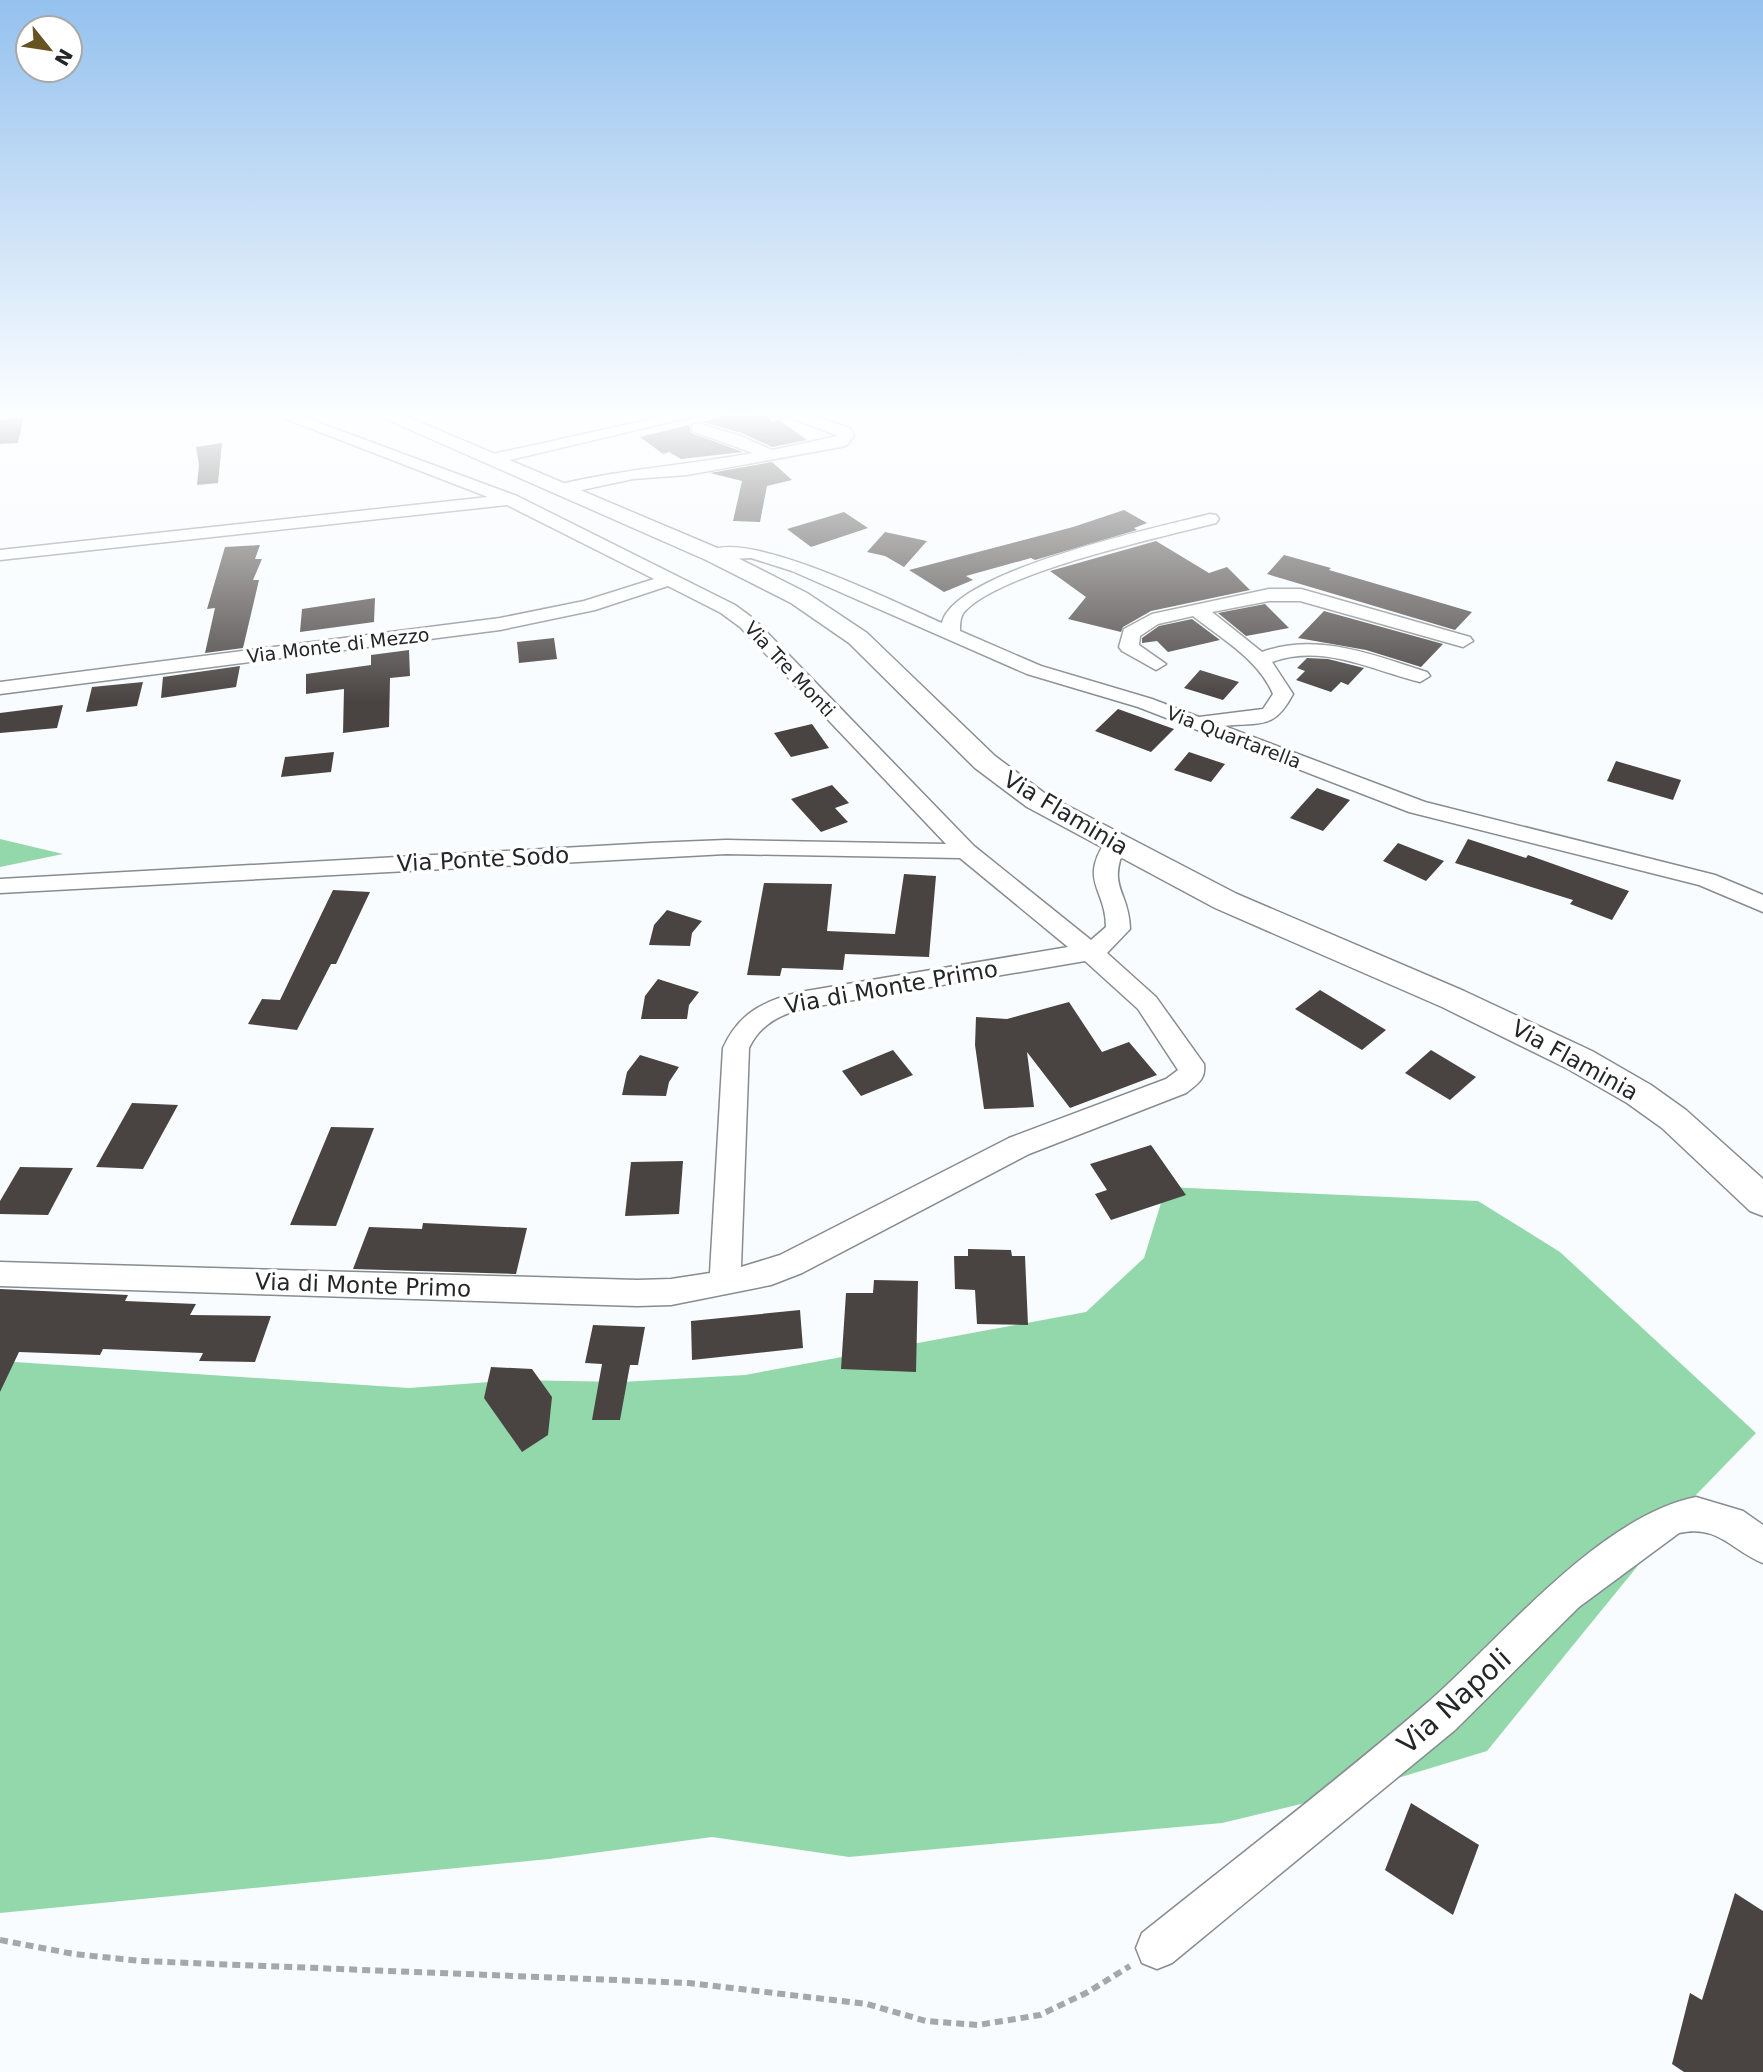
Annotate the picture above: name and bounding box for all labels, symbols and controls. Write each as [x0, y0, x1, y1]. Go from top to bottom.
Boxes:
north arrow [14, 14, 84, 84]
text: N [50, 45, 77, 70]
street label: Via Tre Monti [740, 617, 840, 721]
street label: Via Monte di Mezzo [245, 623, 431, 667]
street label: Via Quartarella [1164, 701, 1304, 773]
street label: Via Flaminia [999, 766, 1133, 860]
street label: Via Ponte Sodo [396, 842, 570, 876]
street label: Via di Monte Primo [782, 955, 1000, 1019]
street label: Via Flaminia [1507, 1015, 1643, 1105]
street label: Via di Monte Primo [255, 1268, 471, 1302]
street label: Via Napoli [1391, 1642, 1518, 1761]

